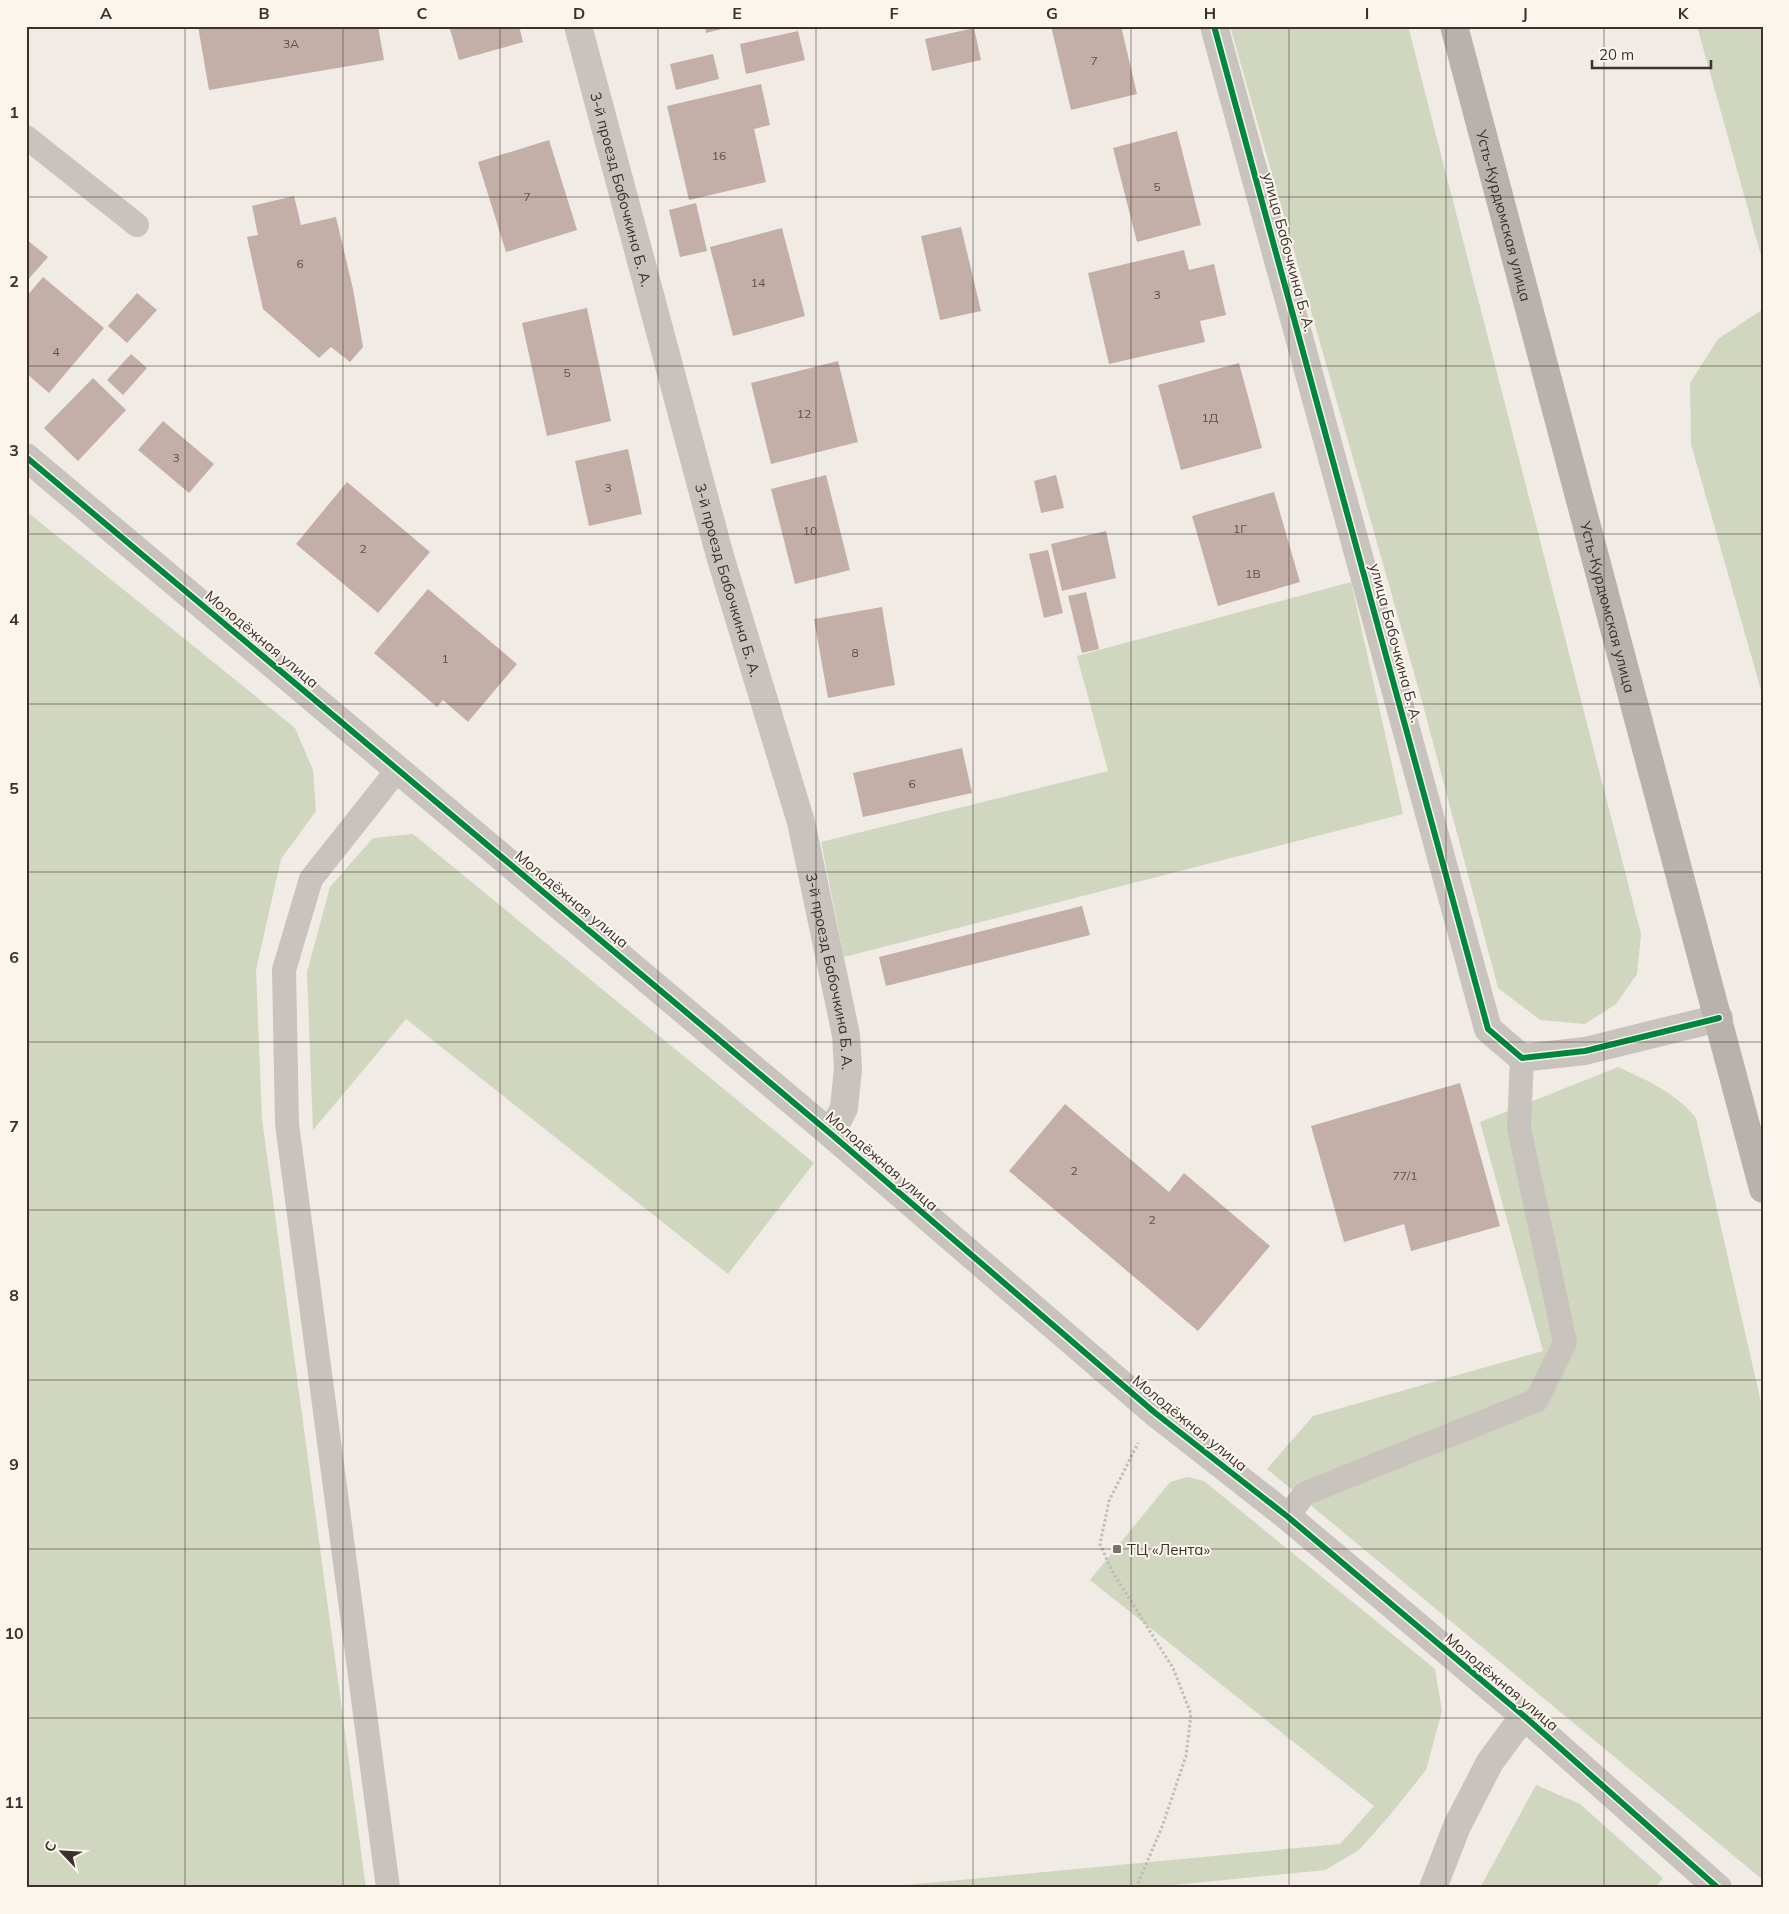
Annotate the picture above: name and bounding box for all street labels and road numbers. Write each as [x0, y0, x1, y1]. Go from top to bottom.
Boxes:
street label: 3-й проезд Бабочкина Б. А. [587, 90, 657, 289]
street label: Усть-Курдюмская улица [1472, 127, 1536, 303]
street label: улица Бабочкина Б. А. [1259, 170, 1319, 334]
street label: 3-й проезд Бабочкина Б. А. [691, 481, 766, 679]
street label: Усть-Курдюмская улица [1576, 518, 1640, 695]
street label: улица Бабочкина Б. А. [1366, 561, 1426, 725]
street label: Молодёжная улица [201, 586, 323, 692]
street label: Молодёжная улица [511, 846, 633, 952]
street label: 3-й проезд Бабочкина Б. А. [802, 871, 858, 1070]
street label: Молодёжная улица [822, 1107, 942, 1215]
street label: Молодёжная улица [1129, 1371, 1251, 1475]
street label: Молодёжная улица [1441, 1629, 1563, 1735]

